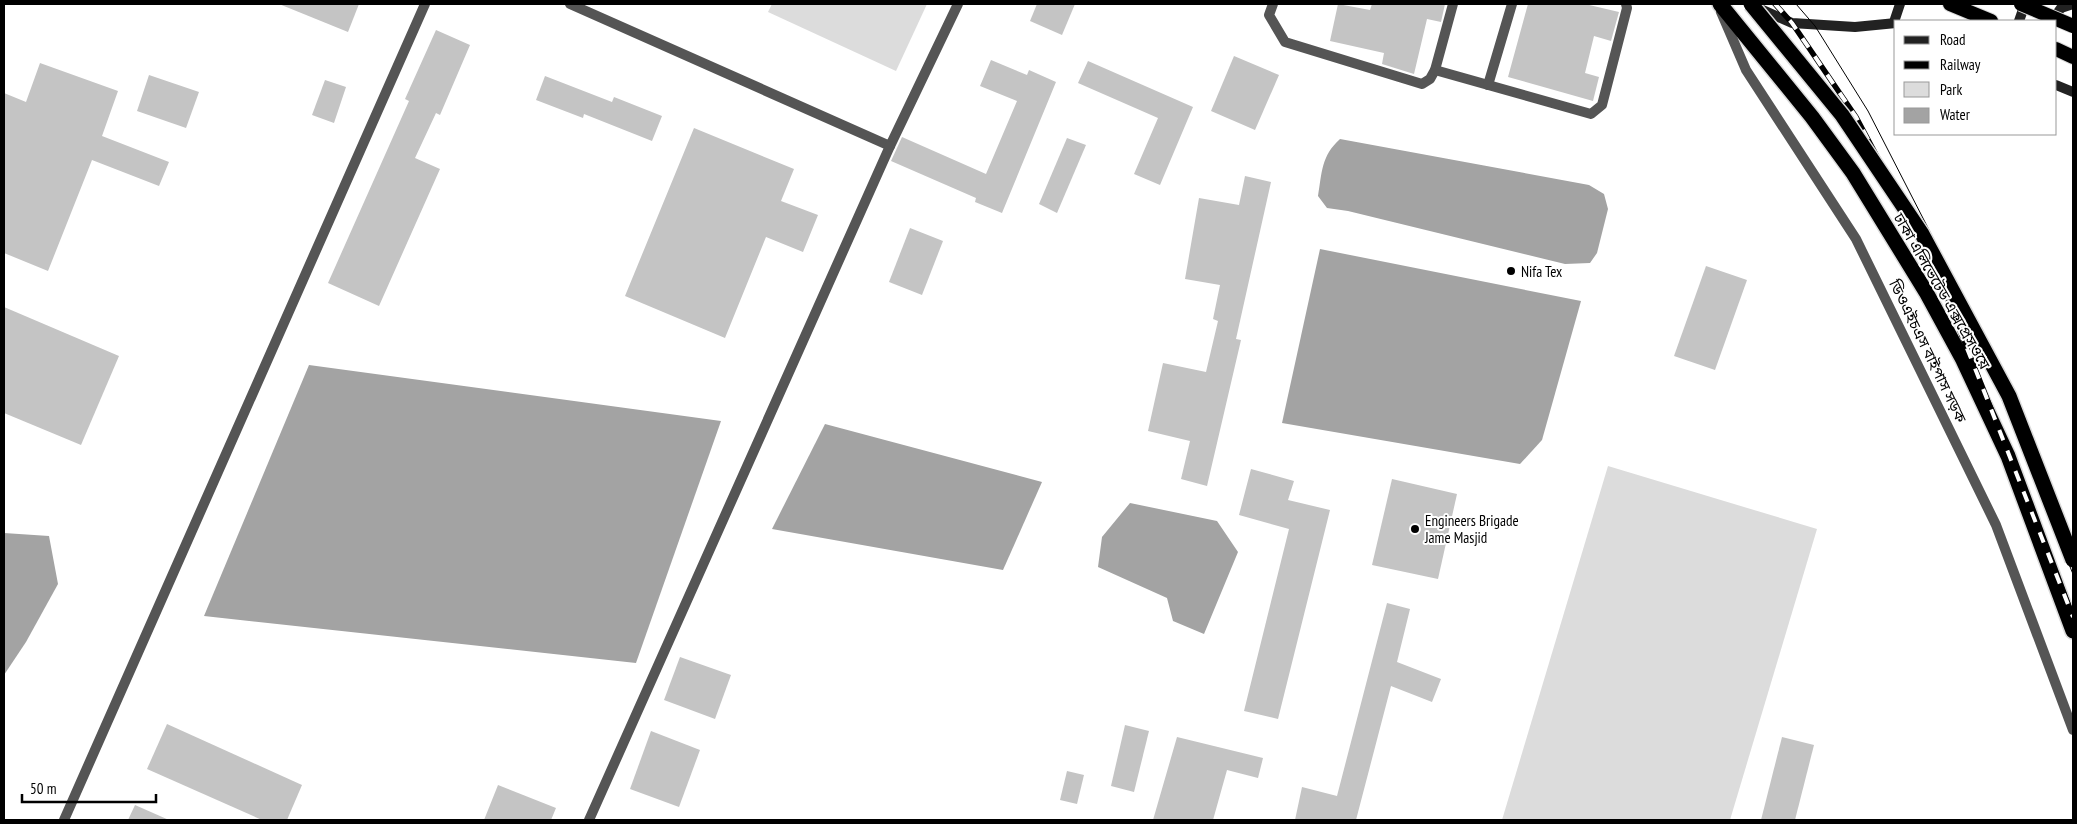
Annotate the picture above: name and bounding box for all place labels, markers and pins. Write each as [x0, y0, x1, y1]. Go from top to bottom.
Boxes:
place label: Nifa Tex [1521, 262, 1562, 281]
marker: Nifa Tex [1505, 265, 1517, 277]
place label: Engineers Brigade Jame Masjid [1424, 511, 1519, 547]
marker: Engineers Brigade Jame Masjid [1409, 523, 1421, 535]

